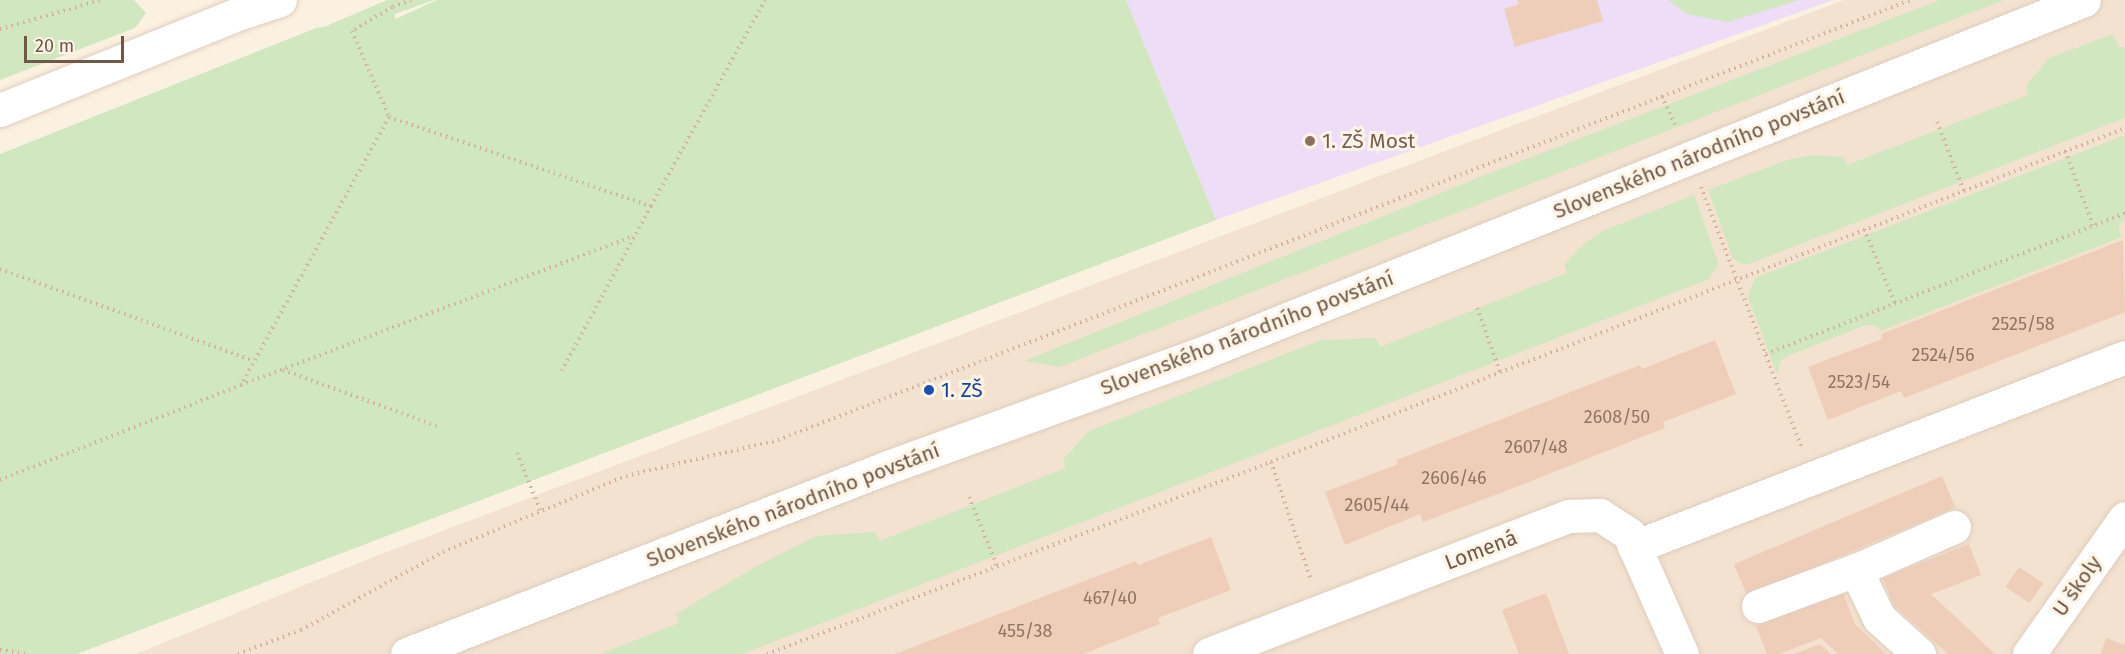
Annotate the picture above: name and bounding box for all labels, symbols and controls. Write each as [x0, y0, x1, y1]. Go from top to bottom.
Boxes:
scale bar [27, 24, 128, 62]
text: 20 m [35, 35, 74, 57]
street label: Slovenského národního povstání [1550, 84, 1848, 224]
place label: 1. ZŠ Most [1322, 128, 1415, 154]
marker: 1. ZŠ Most [1303, 134, 1317, 148]
street label: Slovenského národního povstání [1097, 265, 1397, 401]
house number: 2525/58 [1991, 313, 2055, 335]
house number: 2524/56 [1912, 344, 1974, 366]
house number: 2523/54 [1828, 371, 1890, 393]
place label: 1. ZŠ [941, 377, 983, 403]
marker: 1. ZŠ [922, 383, 936, 397]
house number: 2608/50 [1584, 406, 1650, 428]
house number: 2607/48 [1504, 436, 1568, 458]
street label: Slovenského národního povstání [643, 437, 943, 573]
house number: 2606/46 [1421, 467, 1487, 489]
house number: 2605/44 [1345, 494, 1409, 516]
street label: Lomená [1441, 525, 1521, 575]
street label: U školy [2047, 551, 2107, 621]
house number: 467/40 [1083, 587, 1137, 609]
house number: 455/38 [998, 620, 1052, 642]

